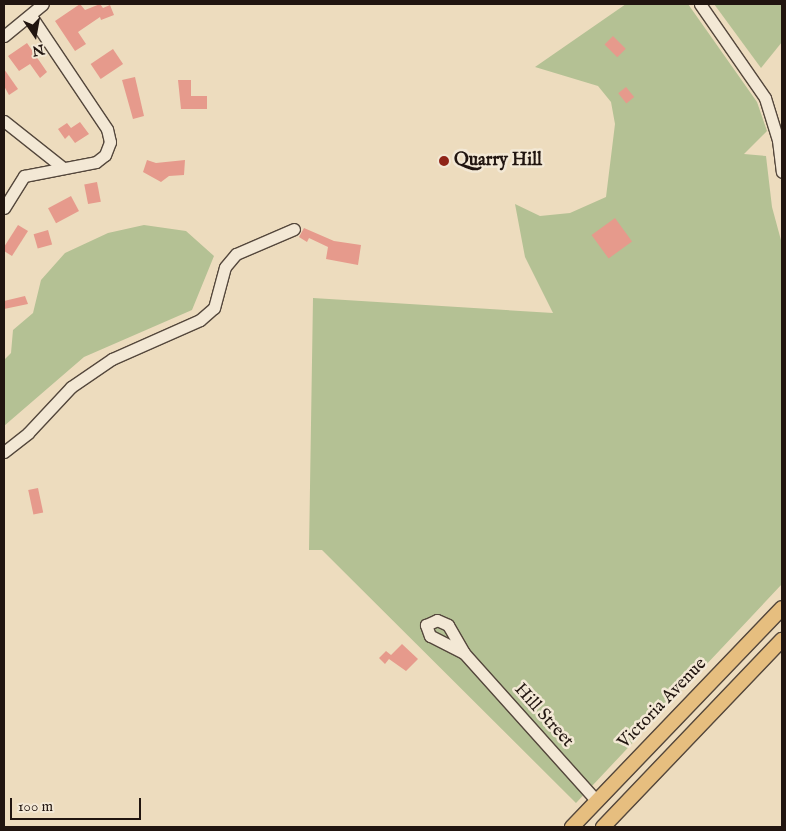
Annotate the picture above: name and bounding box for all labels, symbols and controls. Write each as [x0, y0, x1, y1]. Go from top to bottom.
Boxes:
north arrow [10, 10, 60, 60]
text: N [30, 40, 46, 60]
place label: Quarry Hill [454, 150, 542, 172]
marker: Quarry Hill [438, 155, 450, 167]
street label: Victoria Avenue [614, 654, 712, 754]
street label: Hill Street [509, 679, 577, 753]
scale bar [12, 788, 144, 820]
text: 100 m [18, 797, 53, 816]

